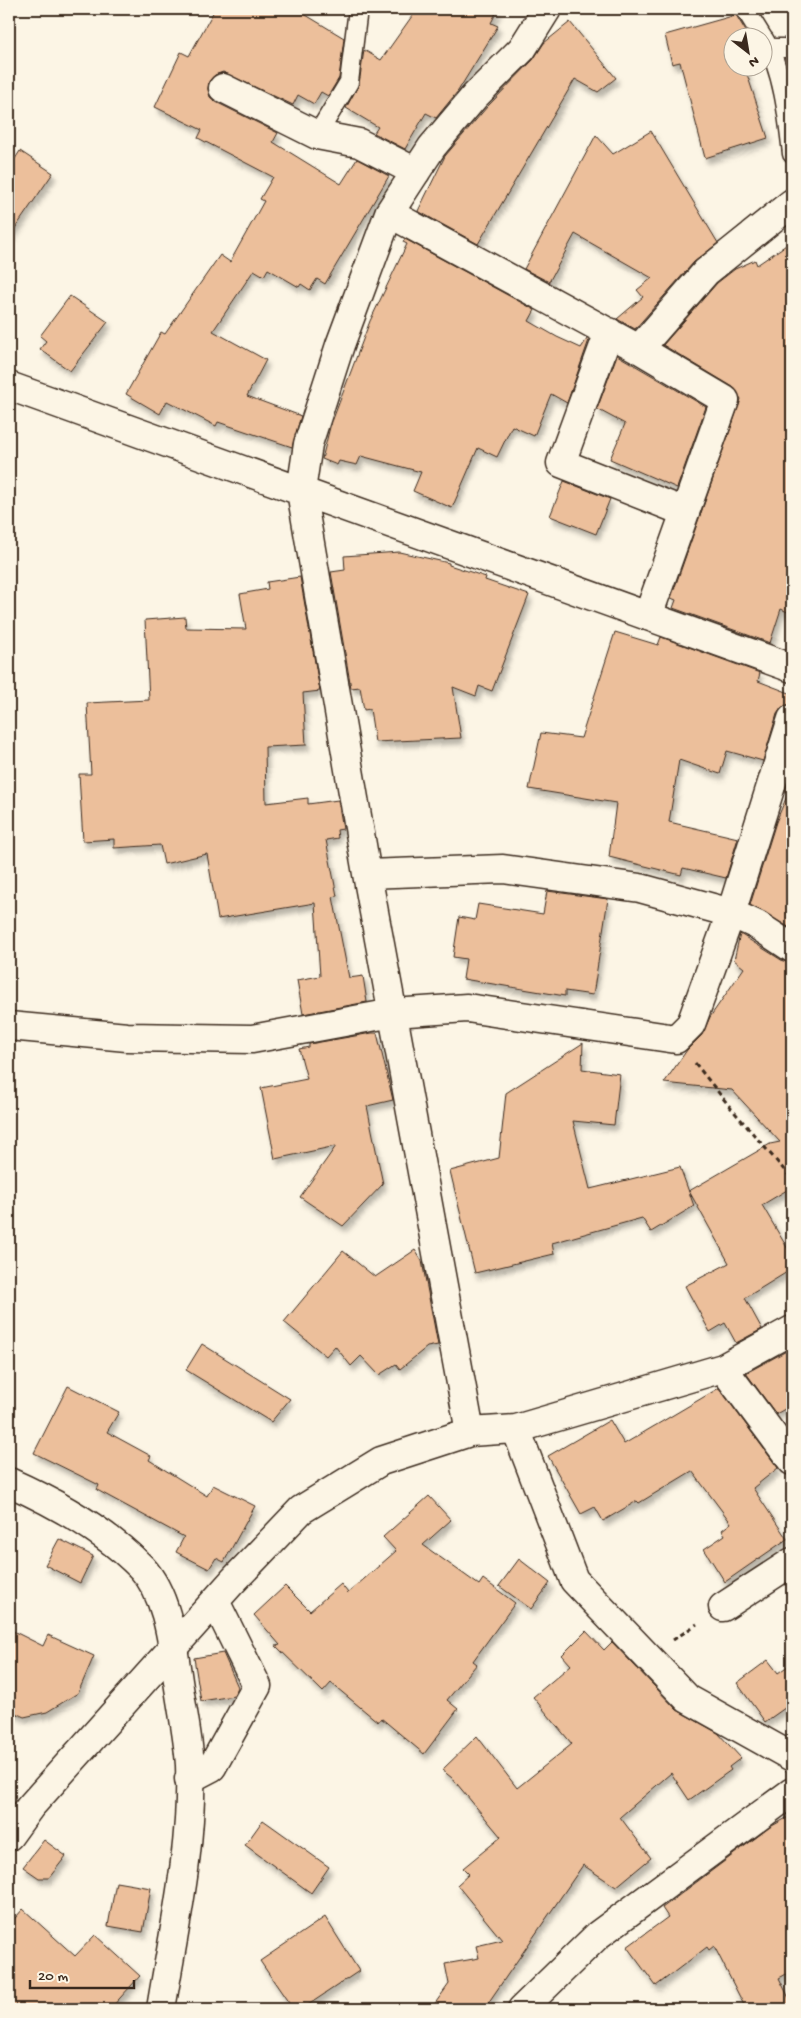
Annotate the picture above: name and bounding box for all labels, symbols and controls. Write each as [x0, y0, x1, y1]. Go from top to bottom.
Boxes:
north arrow [724, 28, 774, 78]
text: N [745, 51, 762, 71]
scale bar [30, 1958, 134, 1990]
text: 20 m [38, 1968, 68, 1986]

